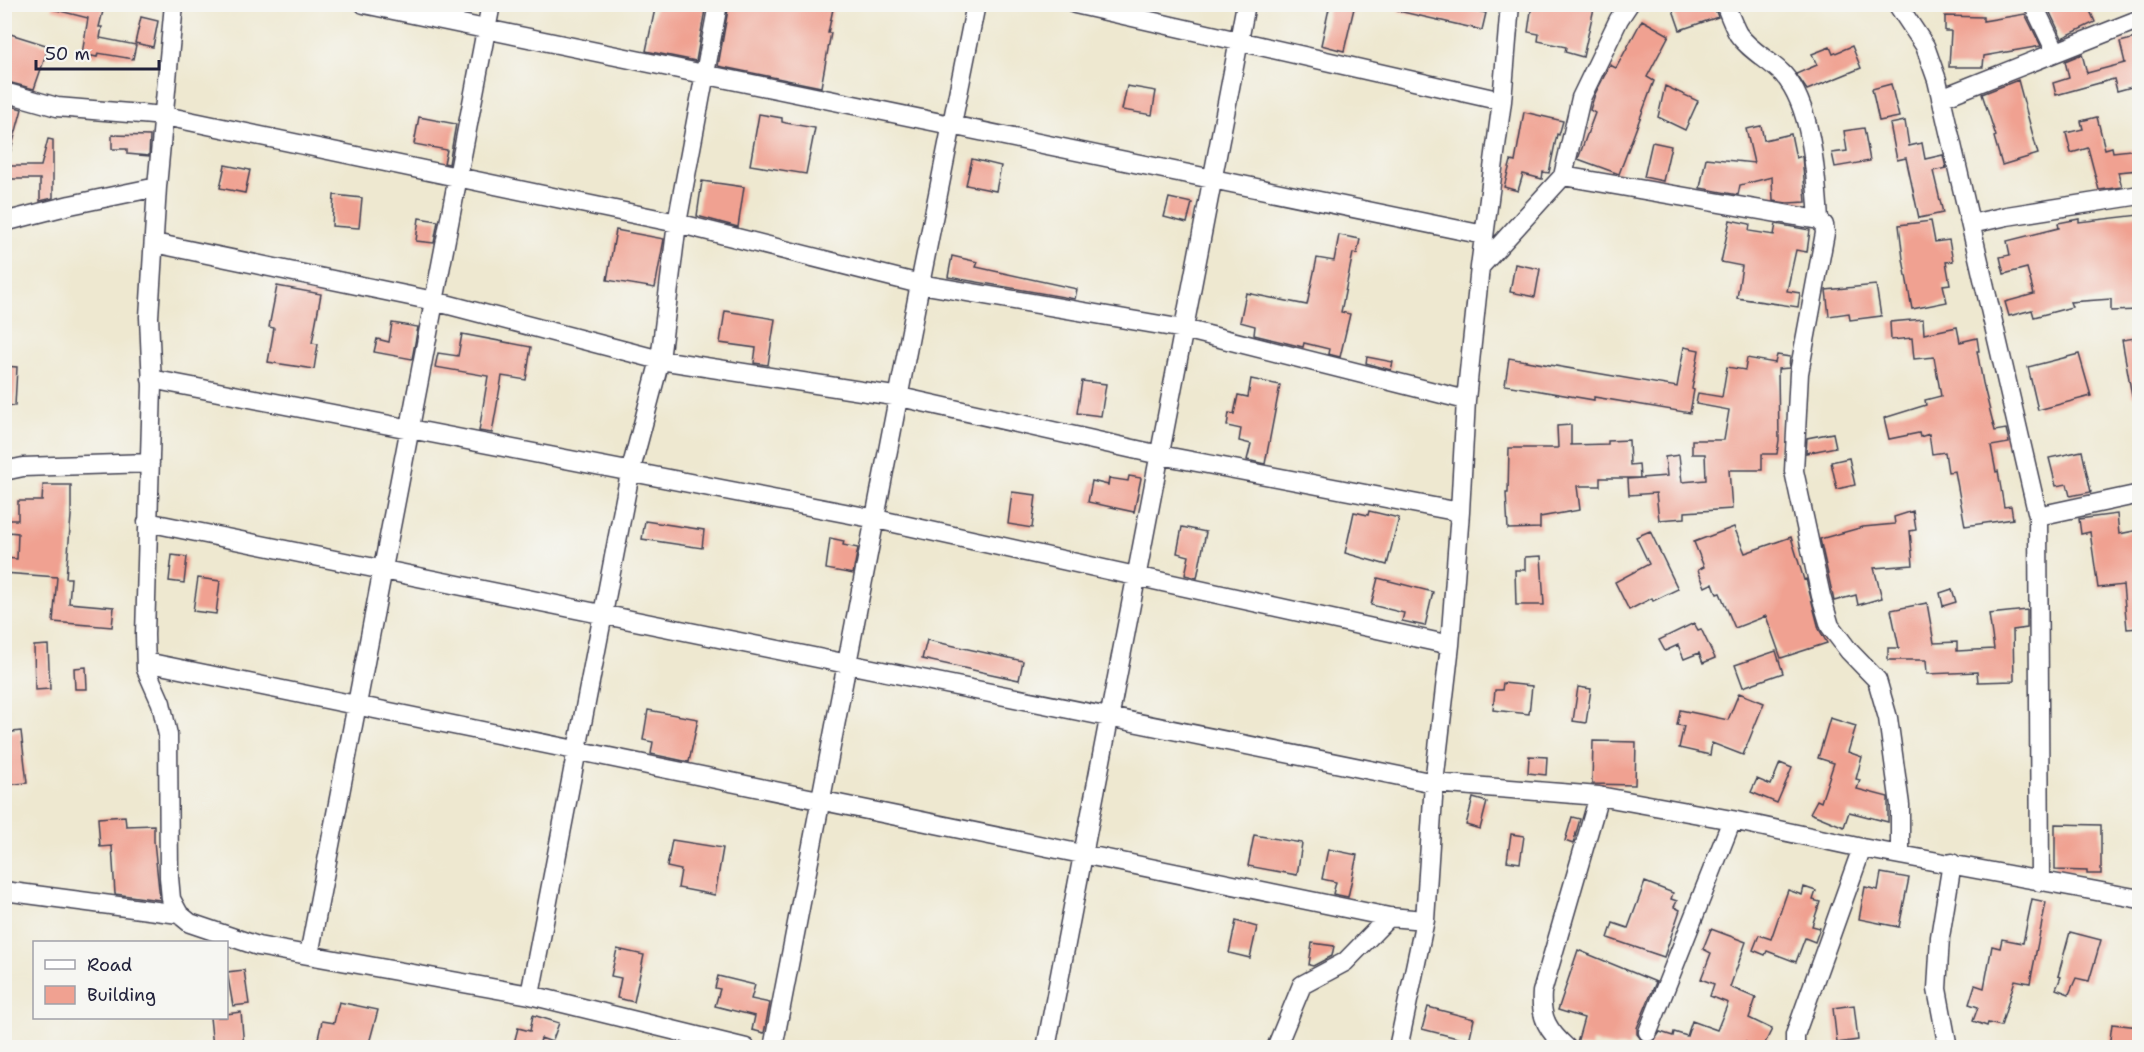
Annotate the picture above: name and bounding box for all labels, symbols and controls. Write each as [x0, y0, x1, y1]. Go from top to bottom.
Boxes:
scale bar [36, 33, 159, 71]
text: 50 m [45, 42, 90, 66]
legend [33, 941, 228, 1019]
text: Road [87, 953, 132, 977]
text: Building [87, 983, 156, 1007]

